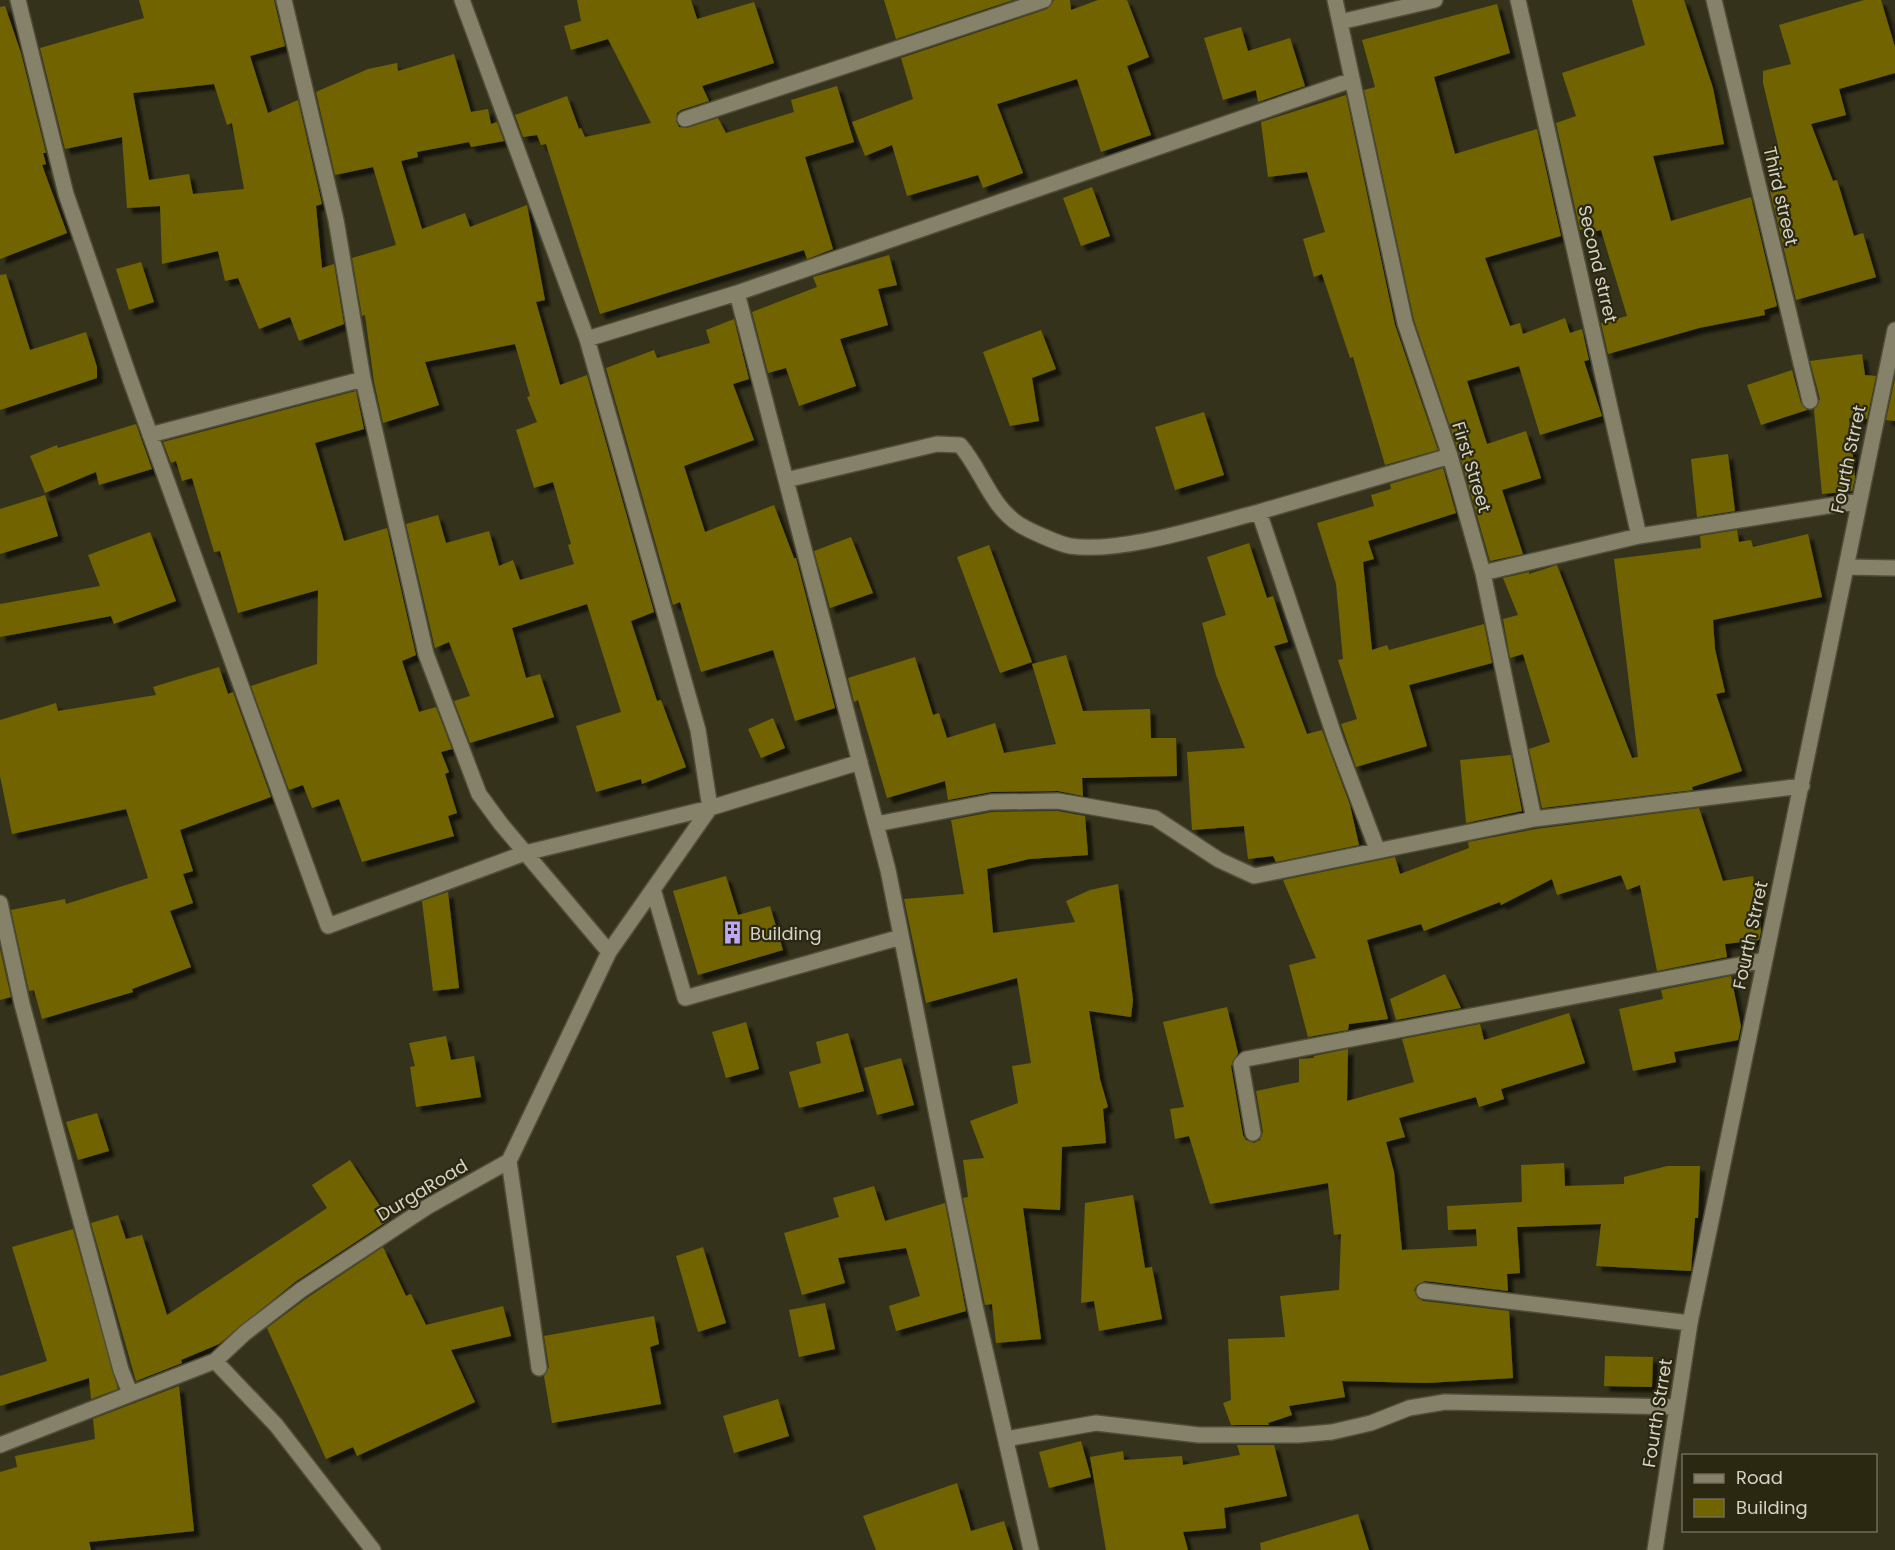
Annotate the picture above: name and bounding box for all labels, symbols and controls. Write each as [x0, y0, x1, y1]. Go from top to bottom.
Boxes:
street label: Third street [1757, 144, 1805, 248]
street label: Second strret [1572, 203, 1624, 325]
street label: Fourth Strret [1824, 403, 1872, 515]
street label: First Street [1446, 419, 1498, 515]
street label: Fourth Strret [1726, 879, 1774, 991]
building icon: Building [719, 920, 745, 946]
place label: Building [750, 921, 822, 946]
street label: DurgaRoad [372, 1153, 472, 1227]
street label: Fourth Strret [1636, 1357, 1678, 1469]
legend [1682, 1454, 1877, 1532]
text: Road [1736, 1465, 1783, 1490]
text: Building [1736, 1495, 1808, 1520]

